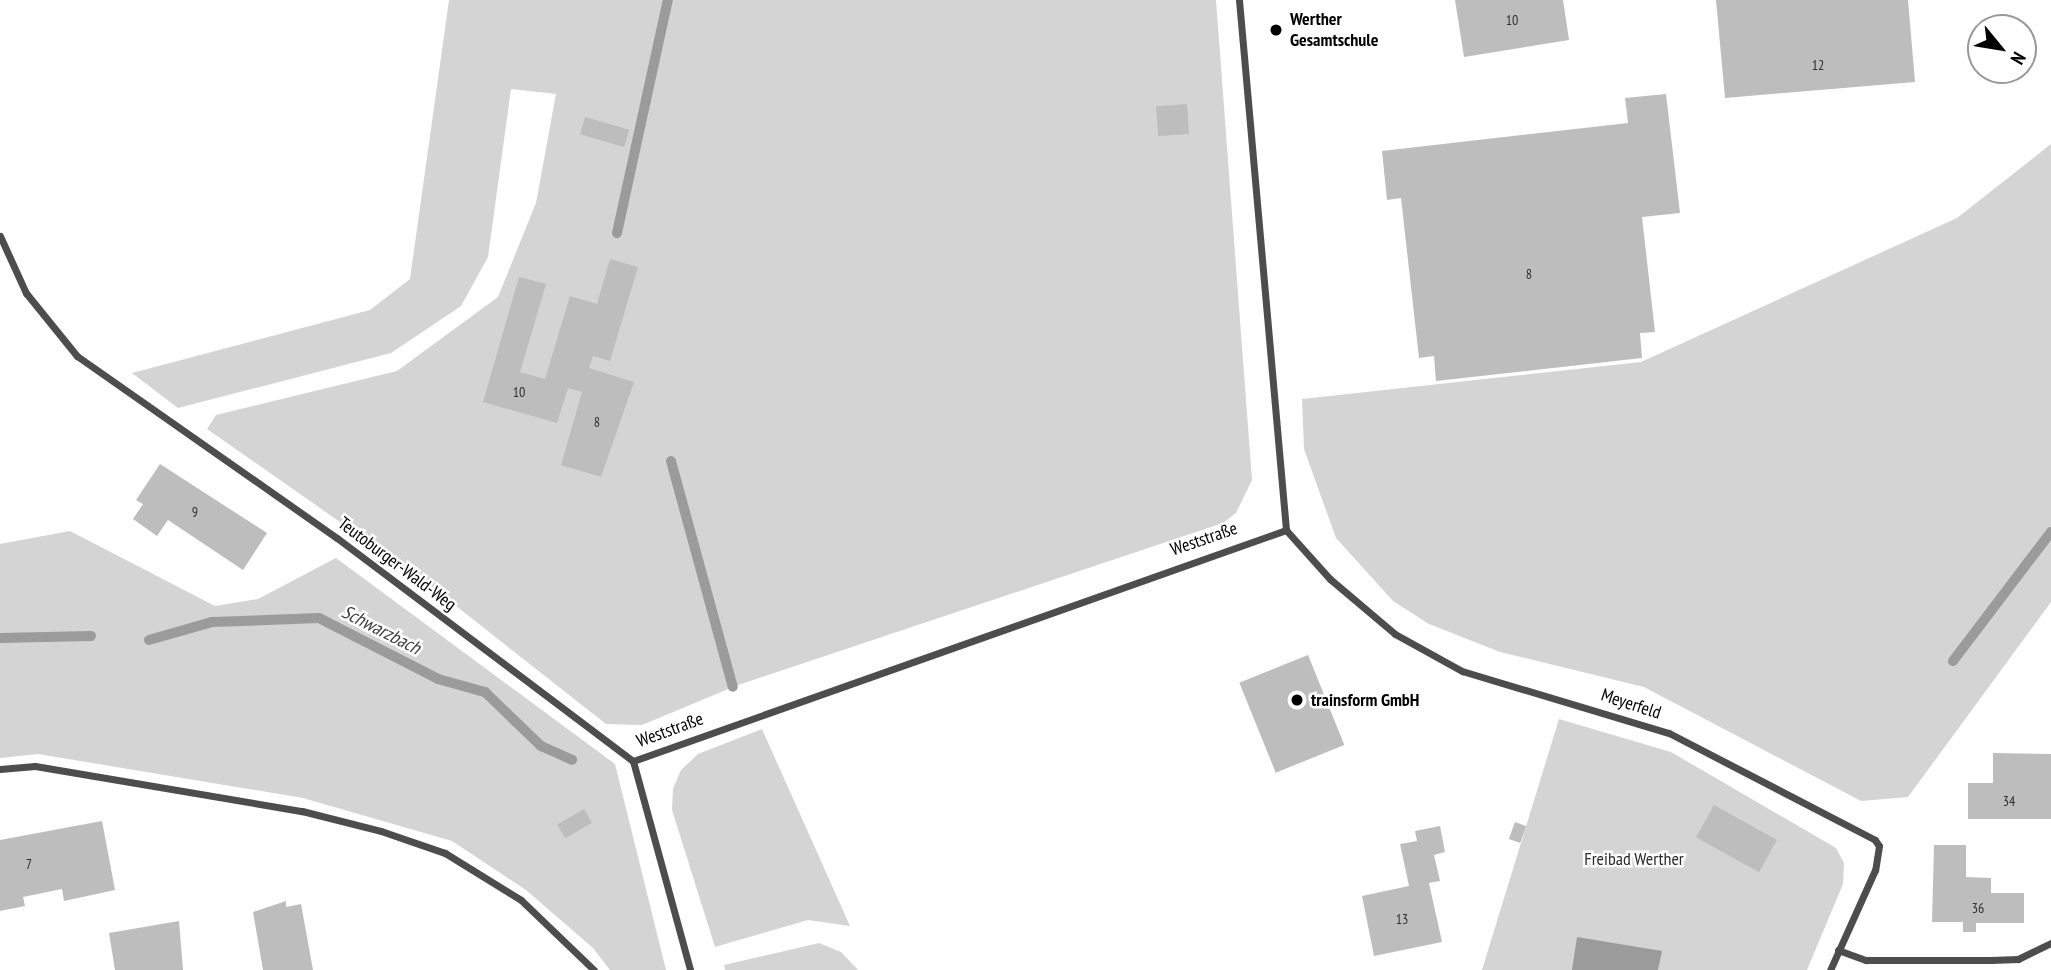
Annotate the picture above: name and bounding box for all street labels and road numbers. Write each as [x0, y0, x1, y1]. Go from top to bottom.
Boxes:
street label: Teutoburger-Wald-Weg [334, 513, 460, 615]
street label: Weststraße [1168, 518, 1240, 560]
street label: Meyerfeld [1598, 684, 1664, 724]
street label: Weststraße [634, 708, 706, 752]

